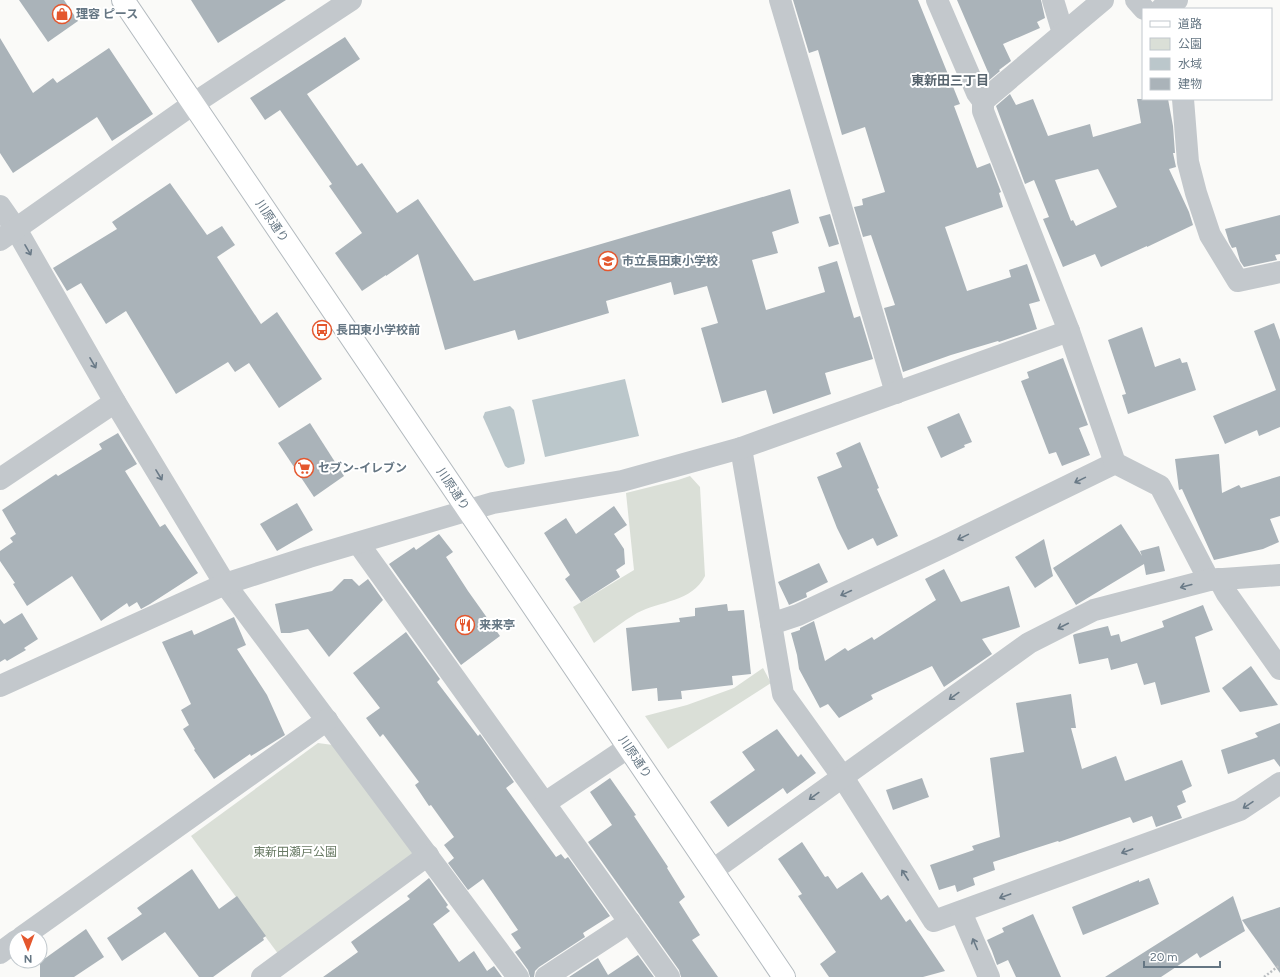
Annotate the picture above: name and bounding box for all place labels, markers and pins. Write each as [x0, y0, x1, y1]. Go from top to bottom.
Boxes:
shop icon: 理容 ピース [51, 3, 73, 25]
place label: 理容 ピース [76, 7, 138, 21]
school or university icon: 市立長田東小学校 [597, 250, 619, 272]
place label: 市立長田東小学校 [622, 254, 718, 268]
bus stop icon: 長田東小学校前 [311, 319, 333, 341]
place label: 長田東小学校前 [336, 323, 420, 337]
supermarket icon: セブン-イレブン [293, 457, 315, 479]
place label: セブン-イレブン [318, 461, 407, 475]
restaurant icon: 来来亭 [454, 614, 476, 636]
place label: 来来亭 [479, 618, 515, 632]

